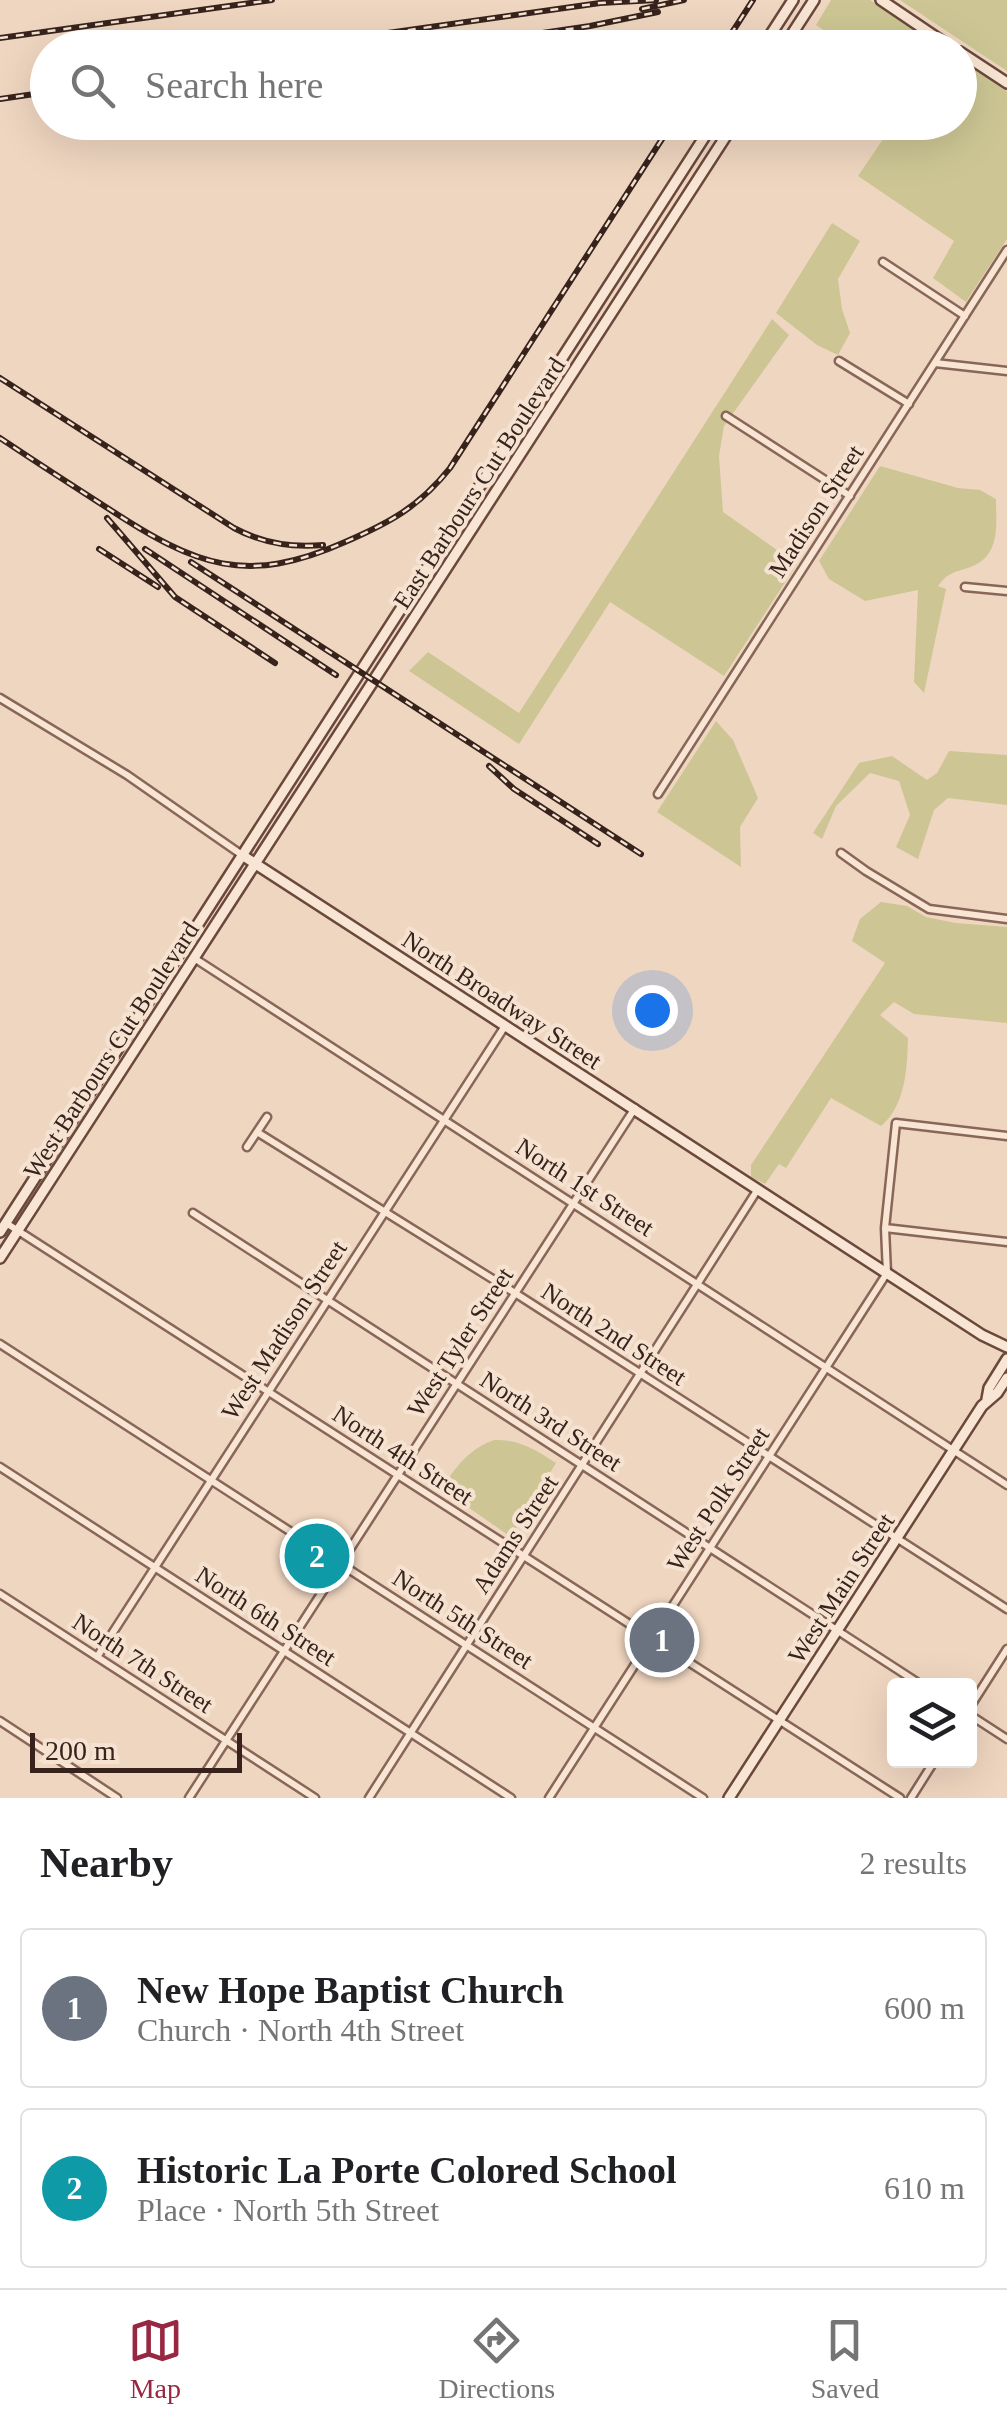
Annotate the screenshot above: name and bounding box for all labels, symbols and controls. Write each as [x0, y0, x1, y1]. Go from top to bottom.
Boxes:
search box [30, 30, 977, 140]
icon: search [65, 58, 120, 113]
text: Search here [145, 64, 323, 106]
street label: East Barbours Cut Boulevard [388, 352, 571, 614]
street label: Madison Street [763, 440, 869, 582]
street label: West Barbours Cut Boulevard [18, 916, 204, 1183]
street label: North Broadway Street [397, 926, 607, 1074]
your location [627, 985, 678, 1036]
street label: North 1st Street [511, 1133, 659, 1241]
street label: West Madison Street [216, 1236, 352, 1424]
street label: West Tyler Street [402, 1262, 518, 1422]
street label: North 2nd Street [537, 1277, 691, 1391]
street label: North 3rd Street [476, 1365, 627, 1477]
street label: North 4th Street [328, 1400, 478, 1510]
street label: West Polk Street [661, 1422, 775, 1576]
street label: Adams Street [467, 1470, 563, 1598]
street label: West Main Street [783, 1508, 899, 1668]
pin: 2 [284, 1518, 350, 1594]
street label: North 6th Street [191, 1561, 341, 1671]
street label: North 5th Street [388, 1564, 538, 1674]
pin: 1 [630, 1602, 694, 1678]
street label: North 7th Street [68, 1608, 218, 1718]
map controls [887, 1678, 977, 1768]
button: layers [887, 1678, 977, 1768]
scale bar [30, 1728, 242, 1772]
text: 200 m [45, 1735, 116, 1766]
text: Nearby [40, 1840, 173, 1886]
text: 2 results [859, 1845, 967, 1881]
text: New Hope Baptist Church [137, 1969, 564, 2011]
text: 1 [67, 1990, 83, 2026]
text: 600 m [884, 1990, 965, 2026]
text: Church · North 4th Street [137, 2012, 464, 2048]
text: Historic La Porte Colored School [137, 2149, 677, 2191]
text: 2 [67, 2170, 83, 2206]
text: 610 m [884, 2170, 965, 2206]
text: Place · North 5th Street [137, 2192, 439, 2228]
tab: Map [128, 2313, 183, 2405]
tab: Directions [438, 2313, 555, 2405]
tab: Saved [811, 2313, 879, 2405]

